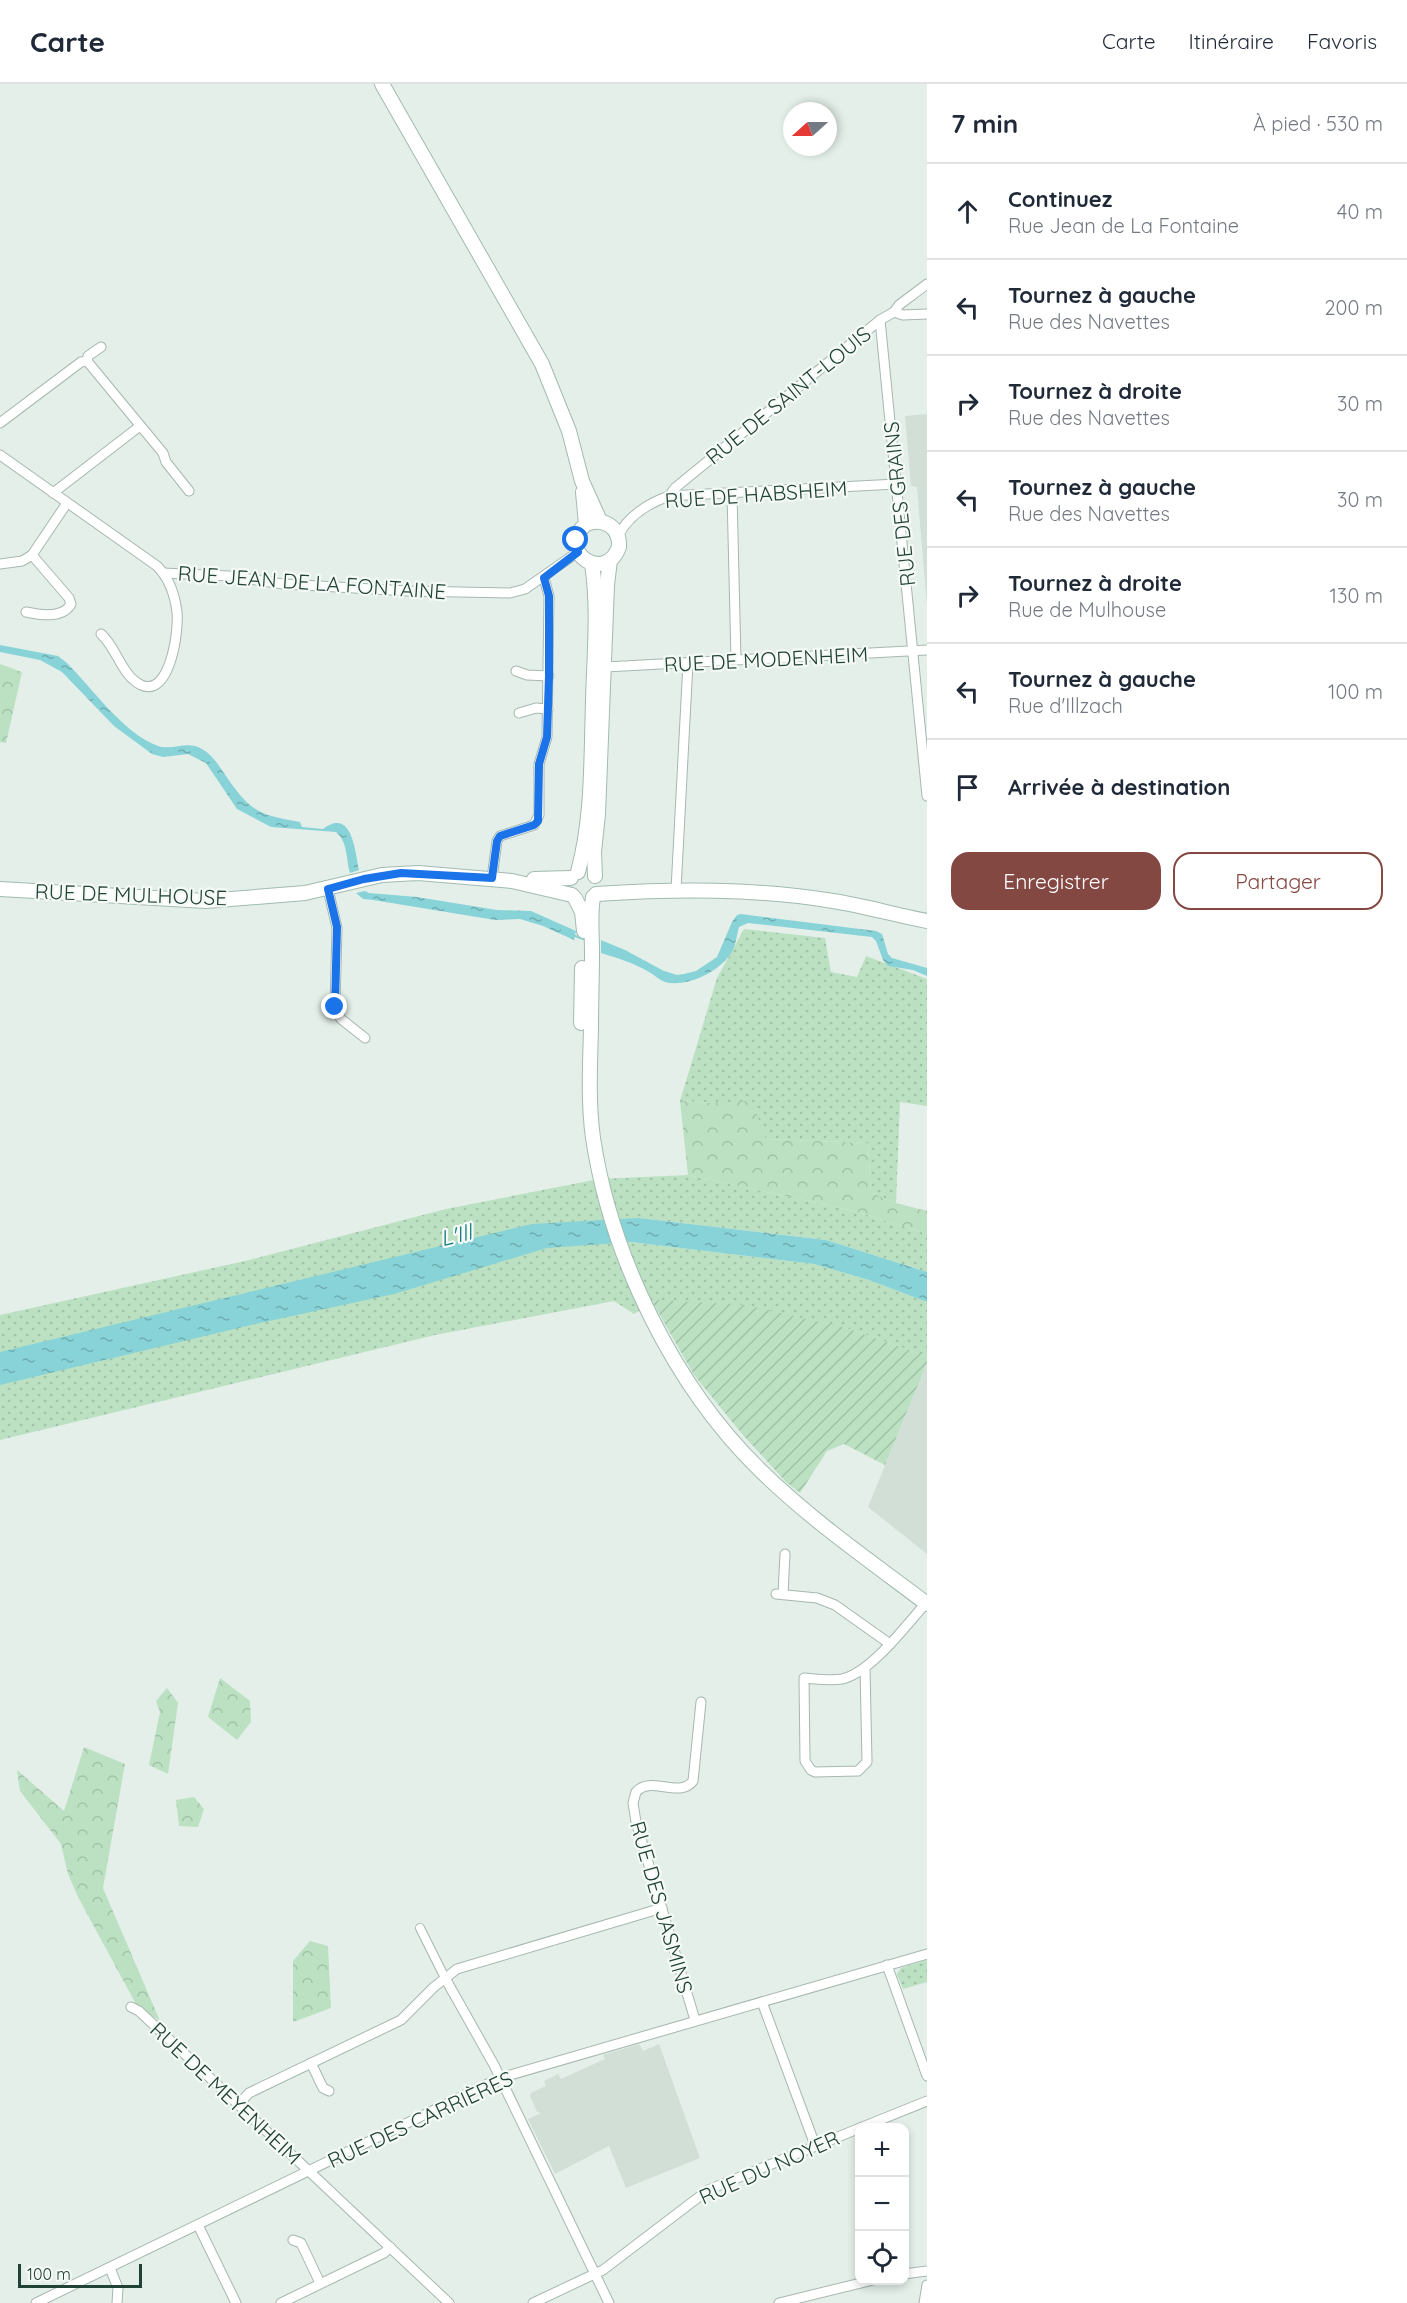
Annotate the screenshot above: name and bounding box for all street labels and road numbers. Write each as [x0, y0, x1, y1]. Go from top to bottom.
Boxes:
street label: RUE DE SAINT-LOUIS [700, 320, 876, 470]
street label: RUE DES GRAINS [877, 420, 921, 588]
street label: RUE DE HABSHEIM [664, 475, 848, 513]
street label: RUE JEAN DE LA FONTAINE [177, 560, 447, 604]
street label: RUE DE MODENHEIM [663, 641, 869, 677]
street label: RUE DE MULHOUSE [34, 878, 228, 910]
street label: RUE DES JASMINS [625, 1818, 699, 1996]
street label: RUE DE MEYENHEIM [145, 2016, 307, 2170]
street label: RUE DES CARRIÈRES [323, 2065, 517, 2173]
street label: RUE DU NOYER [695, 2124, 843, 2210]

